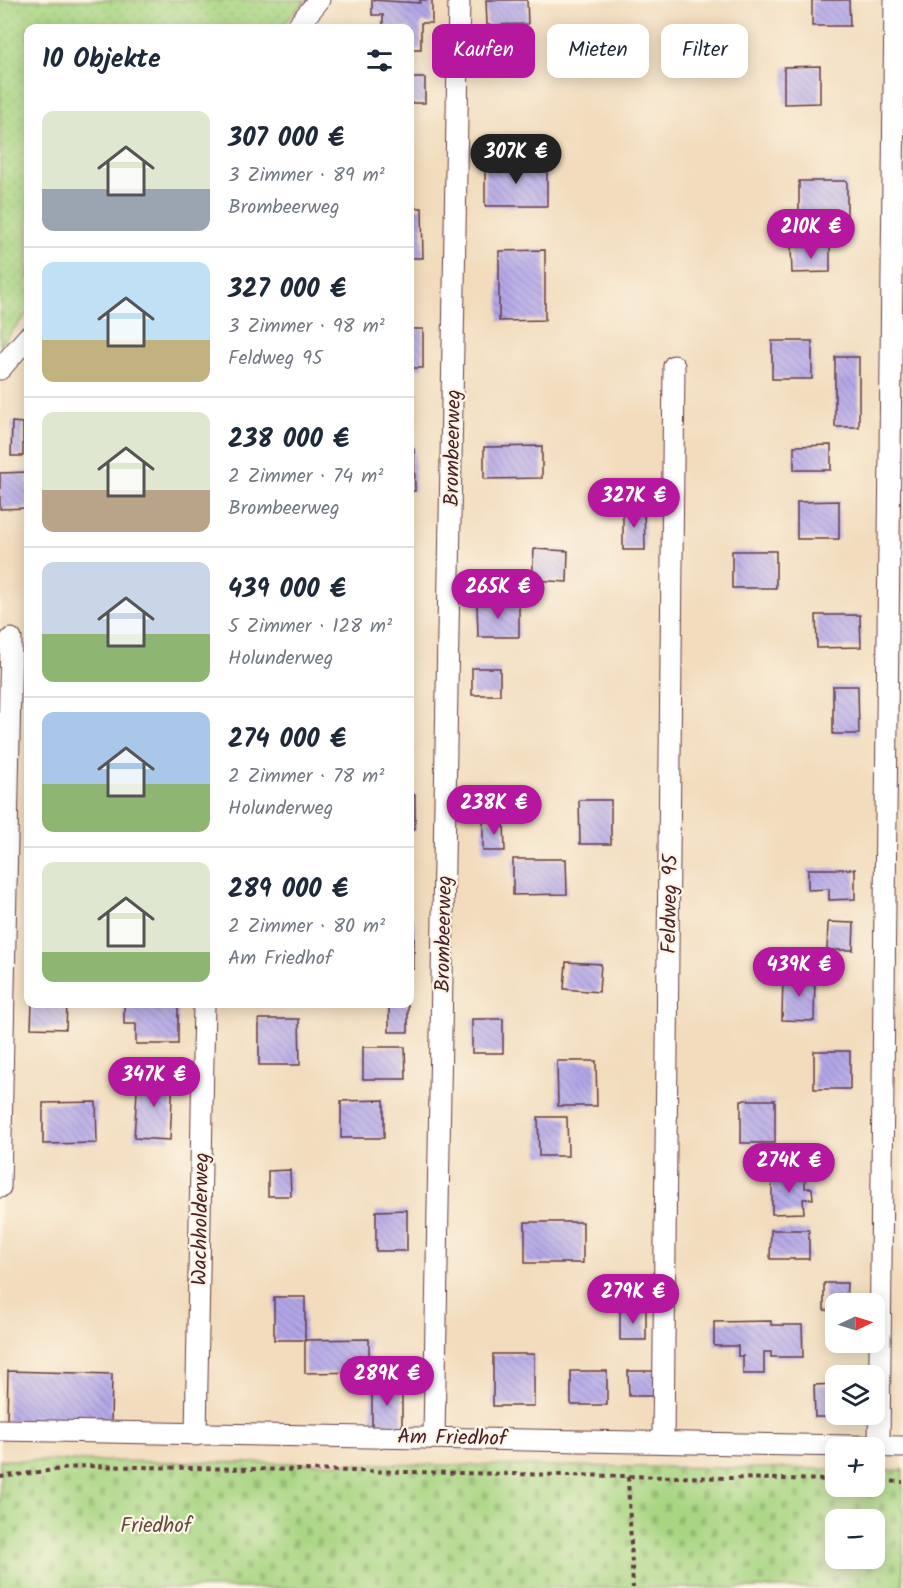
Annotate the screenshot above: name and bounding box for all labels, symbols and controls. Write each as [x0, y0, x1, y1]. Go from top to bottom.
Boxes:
chip: Kaufen [432, 24, 535, 78]
chip: Mieten [547, 24, 649, 78]
chip: Filter [661, 24, 748, 78]
text: 10 Objekte [42, 39, 161, 81]
icon: filters [363, 44, 396, 77]
text: 307 000 € [228, 118, 344, 160]
pin: 307K € [467, 134, 565, 185]
icon: home [90, 135, 162, 207]
text: 307K € [484, 137, 548, 169]
text: 3 Zimmer · 89 m² [228, 160, 385, 192]
text: Brombeerweg [228, 192, 339, 224]
pin: 210K € [762, 209, 860, 260]
text: 210K € [781, 212, 841, 244]
text: 327 000 € [228, 269, 346, 311]
icon: home [90, 286, 162, 358]
text: 3 Zimmer · 98 m² [228, 311, 385, 343]
text: Feldweg 95 [228, 343, 323, 375]
street label: Brombeerweg [436, 389, 471, 507]
text: 238 000 € [228, 419, 349, 461]
icon: home [90, 436, 162, 508]
text: 2 Zimmer · 74 m² [228, 461, 383, 493]
pin: 327K € [585, 478, 683, 529]
text: 327K € [602, 481, 666, 513]
text: Brombeerweg [228, 493, 339, 525]
text: 439 000 € [228, 569, 346, 611]
pin: 265K € [449, 569, 547, 620]
text: 265K € [465, 572, 531, 604]
icon: home [90, 586, 162, 658]
text: 5 Zimmer · 128 m² [228, 611, 392, 643]
text: Holunderweg [228, 643, 333, 675]
text: 274 000 € [228, 719, 346, 761]
icon: home [90, 736, 162, 808]
text: 2 Zimmer · 78 m² [228, 761, 384, 793]
pin: 238K € [445, 785, 543, 836]
text: 238K € [461, 788, 527, 820]
text: Holunderweg [228, 793, 333, 825]
street label: Feldweg 95 [653, 852, 688, 954]
text: 289 000 € [228, 869, 348, 911]
street label: Brombeerweg [427, 875, 462, 993]
icon: home [90, 886, 162, 958]
text: 2 Zimmer · 80 m² [228, 911, 385, 943]
text: Am Friedhof [228, 943, 332, 975]
pin: 439K € [750, 947, 848, 998]
text: 439K € [767, 950, 831, 982]
pin: 347K € [105, 1057, 203, 1108]
text: 347K € [122, 1060, 186, 1092]
pin: 274K € [740, 1143, 838, 1194]
text: 274K € [757, 1146, 821, 1178]
street label: Wachholderweg [184, 1152, 219, 1286]
pin: 279K € [584, 1274, 682, 1325]
text: 279K € [601, 1277, 665, 1309]
north arrow [825, 1293, 885, 1353]
map controls [825, 1293, 885, 1569]
pin: 289K € [338, 1356, 436, 1407]
text: 289K € [354, 1359, 420, 1391]
button: layers [825, 1365, 885, 1425]
street label: Am Friedhof [397, 1421, 509, 1456]
button: + [825, 1437, 885, 1497]
button: − [825, 1509, 885, 1569]
park label: Friedhof [120, 1510, 194, 1543]

